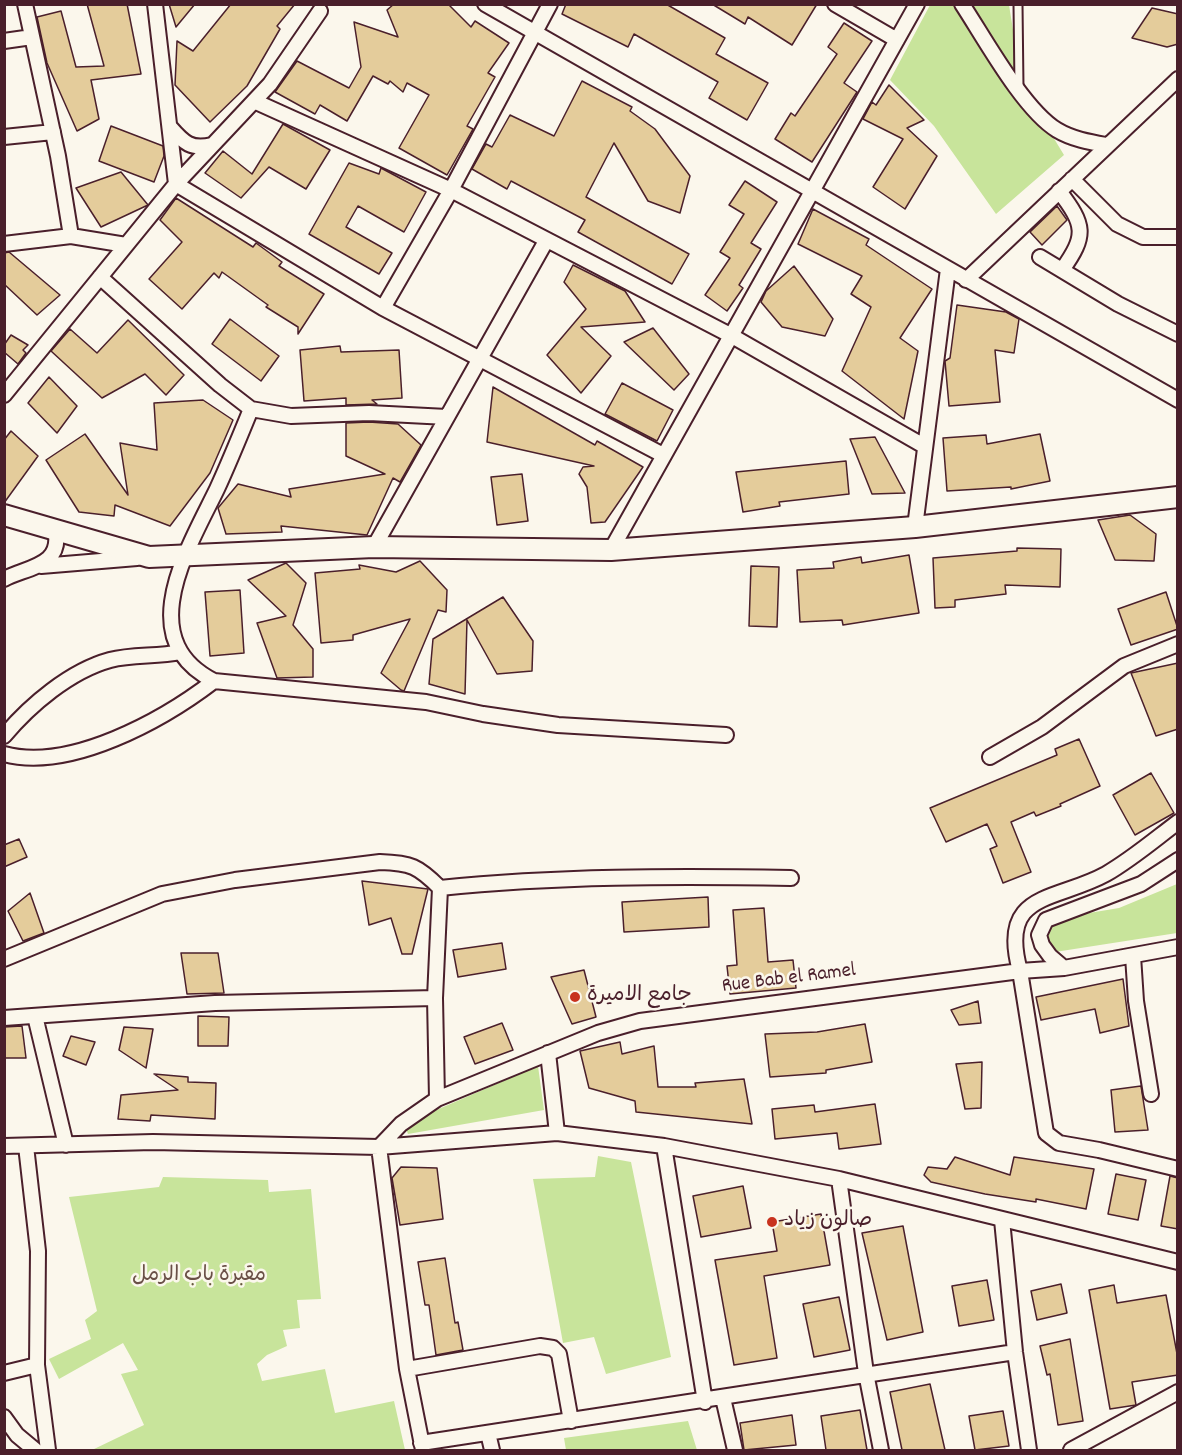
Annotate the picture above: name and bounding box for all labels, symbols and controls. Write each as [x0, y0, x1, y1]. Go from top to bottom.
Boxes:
street label: Rue Bab el Ramel [721, 959, 857, 1001]
place label: جامع الاميرة [587, 984, 692, 1010]
marker: جامع الاميرة [568, 990, 582, 1004]
place label: صالون زياد [784, 1209, 872, 1235]
marker: صالون زياد [765, 1215, 779, 1229]
park label: مقبرة باب الرمل [132, 1264, 266, 1290]

